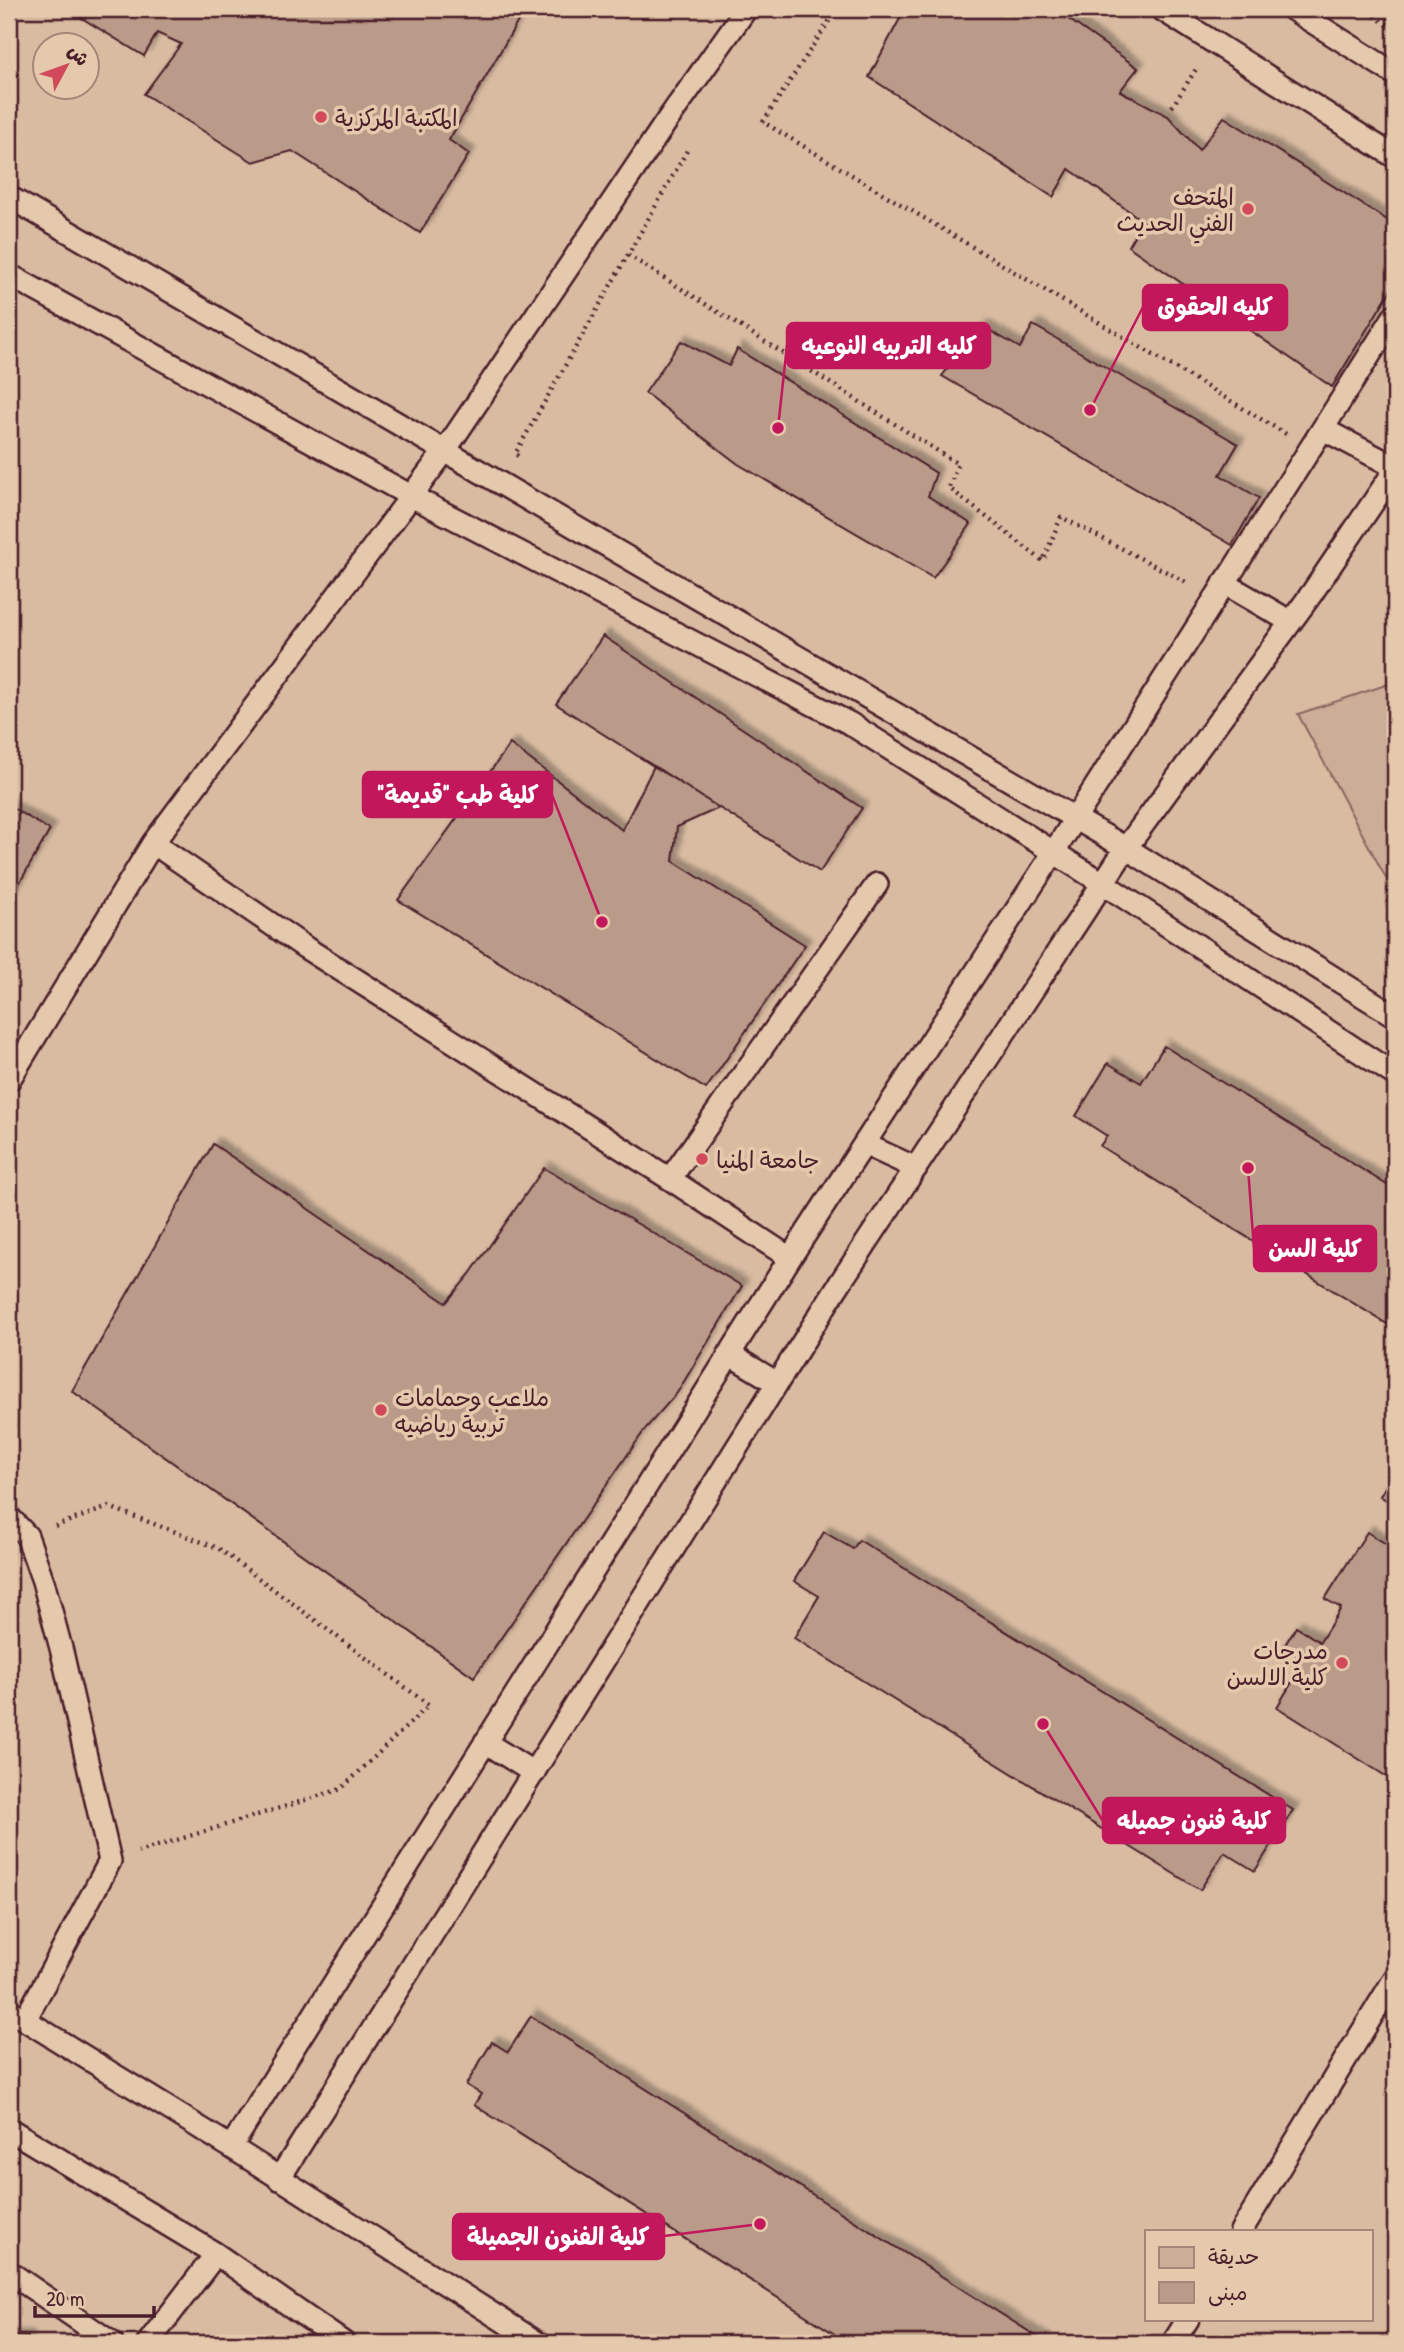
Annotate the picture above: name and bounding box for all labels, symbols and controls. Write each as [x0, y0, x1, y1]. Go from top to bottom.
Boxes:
north arrow [32, 32, 102, 102]
text: ش [62, 38, 96, 71]
place label: المكتبة المركزية [335, 102, 458, 133]
marker: المكتبة المركزية [313, 109, 329, 125]
place label: المتحف الفني الحديث [1116, 181, 1234, 244]
marker: المتحف الفني الحديث [1240, 201, 1256, 217]
callout: كليه الحقوق [1143, 285, 1287, 330]
text: كليه الحقوق [1157, 290, 1273, 323]
callout: كليه التربيه النوعيه [787, 323, 990, 368]
text: كليه التربيه النوعيه [801, 329, 977, 362]
callout: "كلية طب "قديمة [363, 772, 552, 817]
text: "كلية طب "قديمة [377, 778, 539, 810]
place label: جامعة المنيا [716, 1144, 819, 1175]
marker: جامعة المنيا [694, 1151, 710, 1167]
callout: كلية السن [1254, 1226, 1376, 1271]
text: كلية السن [1268, 1232, 1362, 1264]
place label: ملاعب وحمامات تربية رياضيه [395, 1382, 549, 1439]
marker: ملاعب وحمامات تربية رياضيه [373, 1402, 389, 1418]
place label: مدرجات كلية الالسن [1226, 1635, 1328, 1692]
marker: مدرجات كلية الالسن [1334, 1655, 1350, 1671]
callout: كلية فنون جميله [1103, 1798, 1285, 1843]
text: كلية فنون جميله [1117, 1804, 1272, 1837]
callout: كلية الفنون الجميلة [453, 2214, 664, 2259]
text: كلية الفنون الجميلة [467, 2220, 650, 2253]
legend [1145, 2230, 1372, 2320]
text: حديقة [1208, 2242, 1259, 2271]
scale bar [35, 2275, 154, 2319]
text: مبنى [1208, 2278, 1247, 2307]
text: 20 m [46, 2284, 84, 2313]

